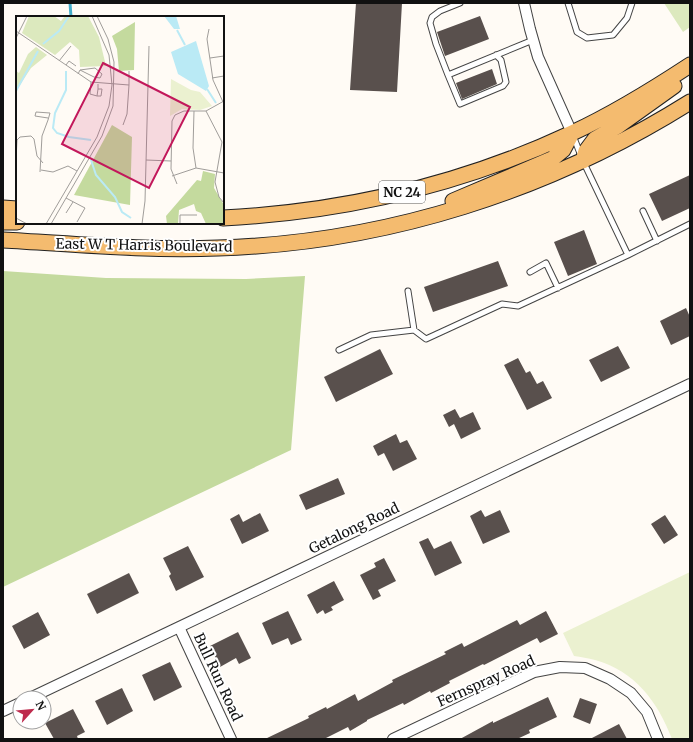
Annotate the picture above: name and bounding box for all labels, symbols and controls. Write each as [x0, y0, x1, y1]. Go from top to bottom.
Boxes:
inset map [16, 16, 224, 224]
road number: NC 24 [379, 181, 425, 203]
street label: East W T Harris Boulevard [55, 234, 233, 256]
street label: Getalong Road [306, 498, 403, 558]
street label: Bull Run Road [190, 630, 246, 724]
street label: Fernspray Road [434, 651, 538, 711]
north arrow [12, 690, 52, 730]
text: N [33, 698, 49, 713]

